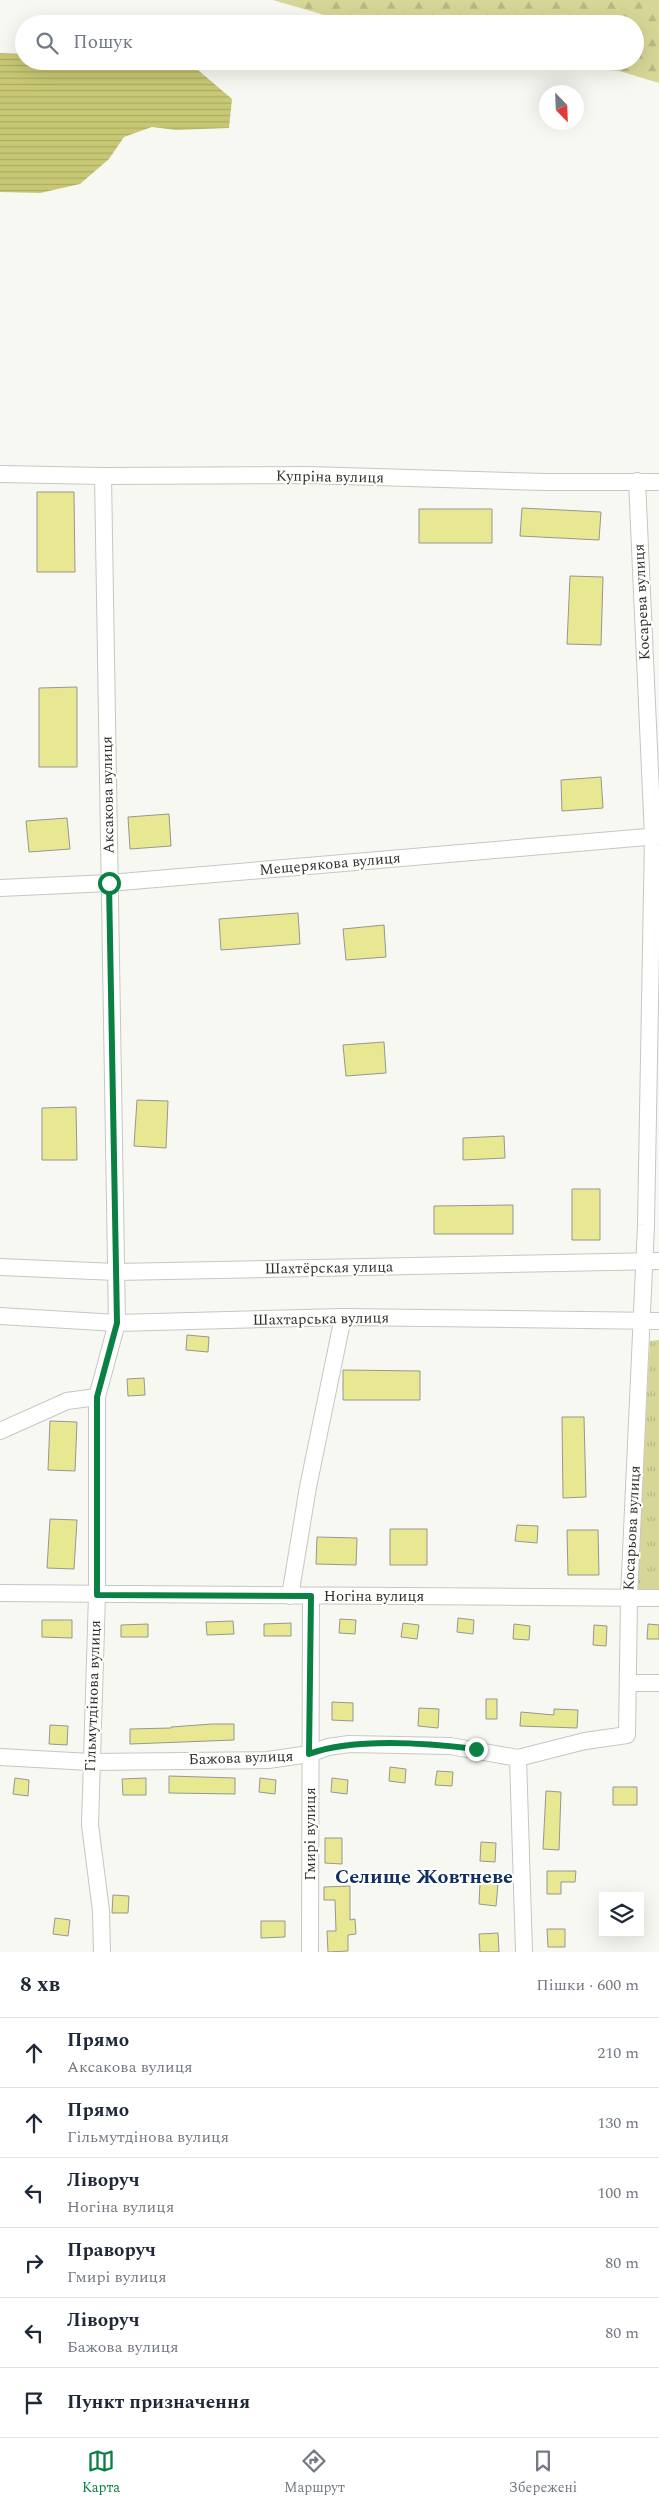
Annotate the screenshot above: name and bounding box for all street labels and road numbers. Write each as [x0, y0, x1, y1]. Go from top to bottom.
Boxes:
street label: Купріна вулиця [276, 465, 384, 489]
street label: Косарева вулиця [627, 543, 657, 661]
street label: Аксакова вулиця [95, 736, 121, 854]
street label: Мещерякова вулиця [258, 846, 402, 882]
street label: Шахтёрская улица [264, 1255, 394, 1281]
street label: Шахтарська вулиця [253, 1306, 389, 1332]
street label: Косарьова вулиця [617, 1465, 647, 1591]
street label: Ногіна вулиця [324, 1585, 424, 1608]
street label: Гільмутдінова вулиця [79, 1620, 107, 1772]
street label: Бажова вулиця [188, 1745, 294, 1771]
street label: Гмирі вулиця [299, 1787, 322, 1881]

